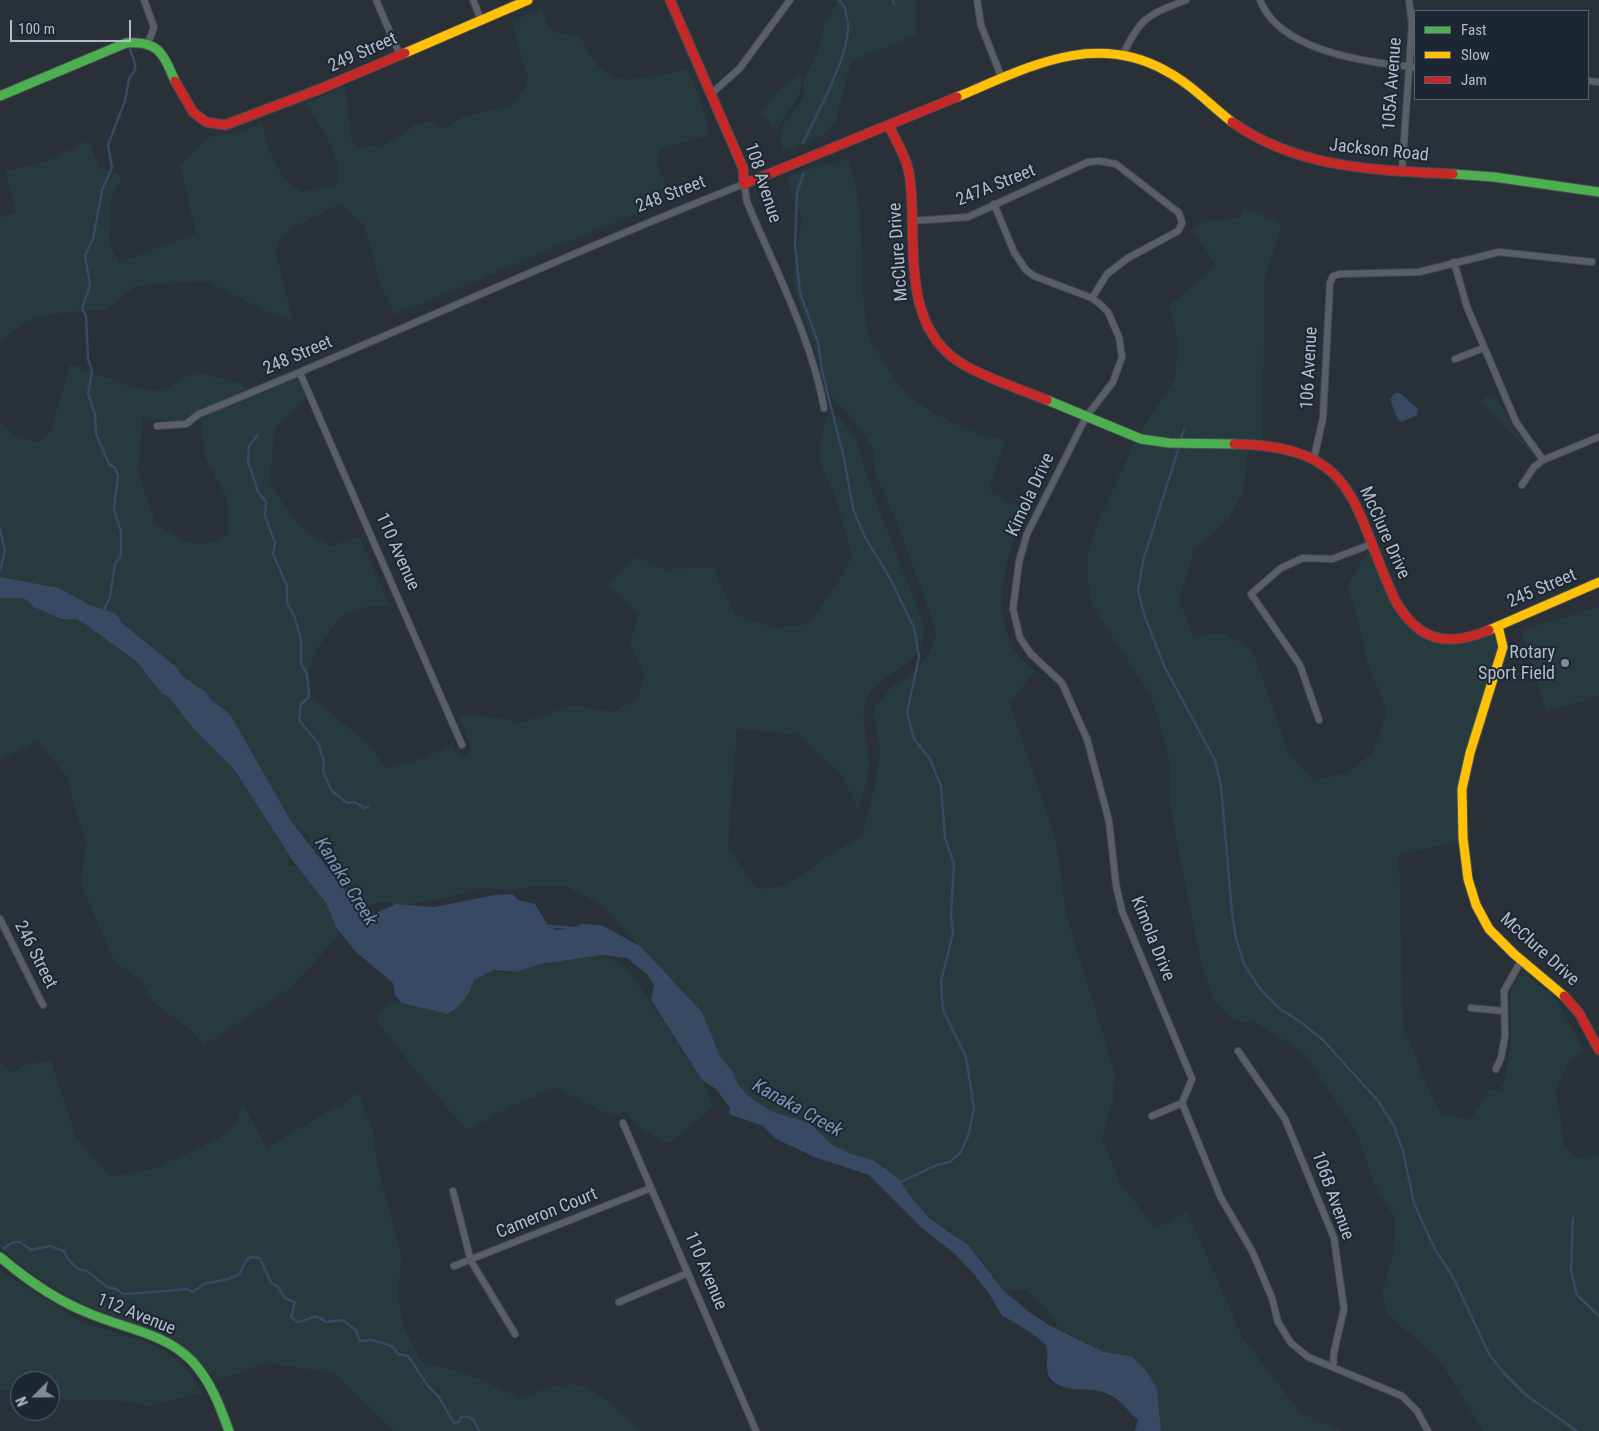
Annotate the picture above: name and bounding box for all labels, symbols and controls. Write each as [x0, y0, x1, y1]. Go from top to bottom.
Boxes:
scale bar [12, 10, 134, 42]
legend [1414, 10, 1589, 100]
text: 100 m [18, 20, 55, 38]
text: Fast [1461, 21, 1486, 39]
street label: 249 Street [325, 28, 401, 78]
street label: 105A Avenue [1379, 37, 1407, 131]
text: Slow [1461, 46, 1490, 64]
text: Jam [1461, 71, 1487, 89]
street label: Jackson Road [1328, 135, 1430, 167]
street label: 108 Avenue [739, 140, 785, 226]
street label: 247A Street [953, 160, 1039, 212]
street label: 248 Street [633, 172, 709, 218]
street label: McClure Drive [885, 202, 913, 302]
street label: 106 Avenue [1297, 326, 1323, 410]
street label: 248 Street [260, 332, 336, 380]
street label: Kimola Drive [1002, 450, 1060, 540]
street label: McClure Drive [1354, 484, 1414, 582]
street label: 110 Avenue [370, 510, 424, 594]
street label: 245 Street [1504, 565, 1580, 613]
place label: Rotary Sport Field [1478, 642, 1555, 684]
marker: Rotary Sport Field [1559, 657, 1571, 669]
water label: Kanaka Creek [309, 834, 381, 930]
street label: Kimola Drive [1125, 894, 1179, 984]
street label: McClure Drive [1495, 909, 1583, 991]
street label: 246 Street [9, 918, 61, 992]
water label: Kanaka Creek [748, 1075, 846, 1143]
street label: 106B Avenue [1306, 1149, 1358, 1243]
street label: Cameron Court [493, 1184, 601, 1244]
street label: 110 Avenue [679, 1229, 731, 1313]
street label: 112 Avenue [94, 1290, 178, 1340]
north arrow [10, 1371, 60, 1421]
text: N [13, 1394, 31, 1409]

